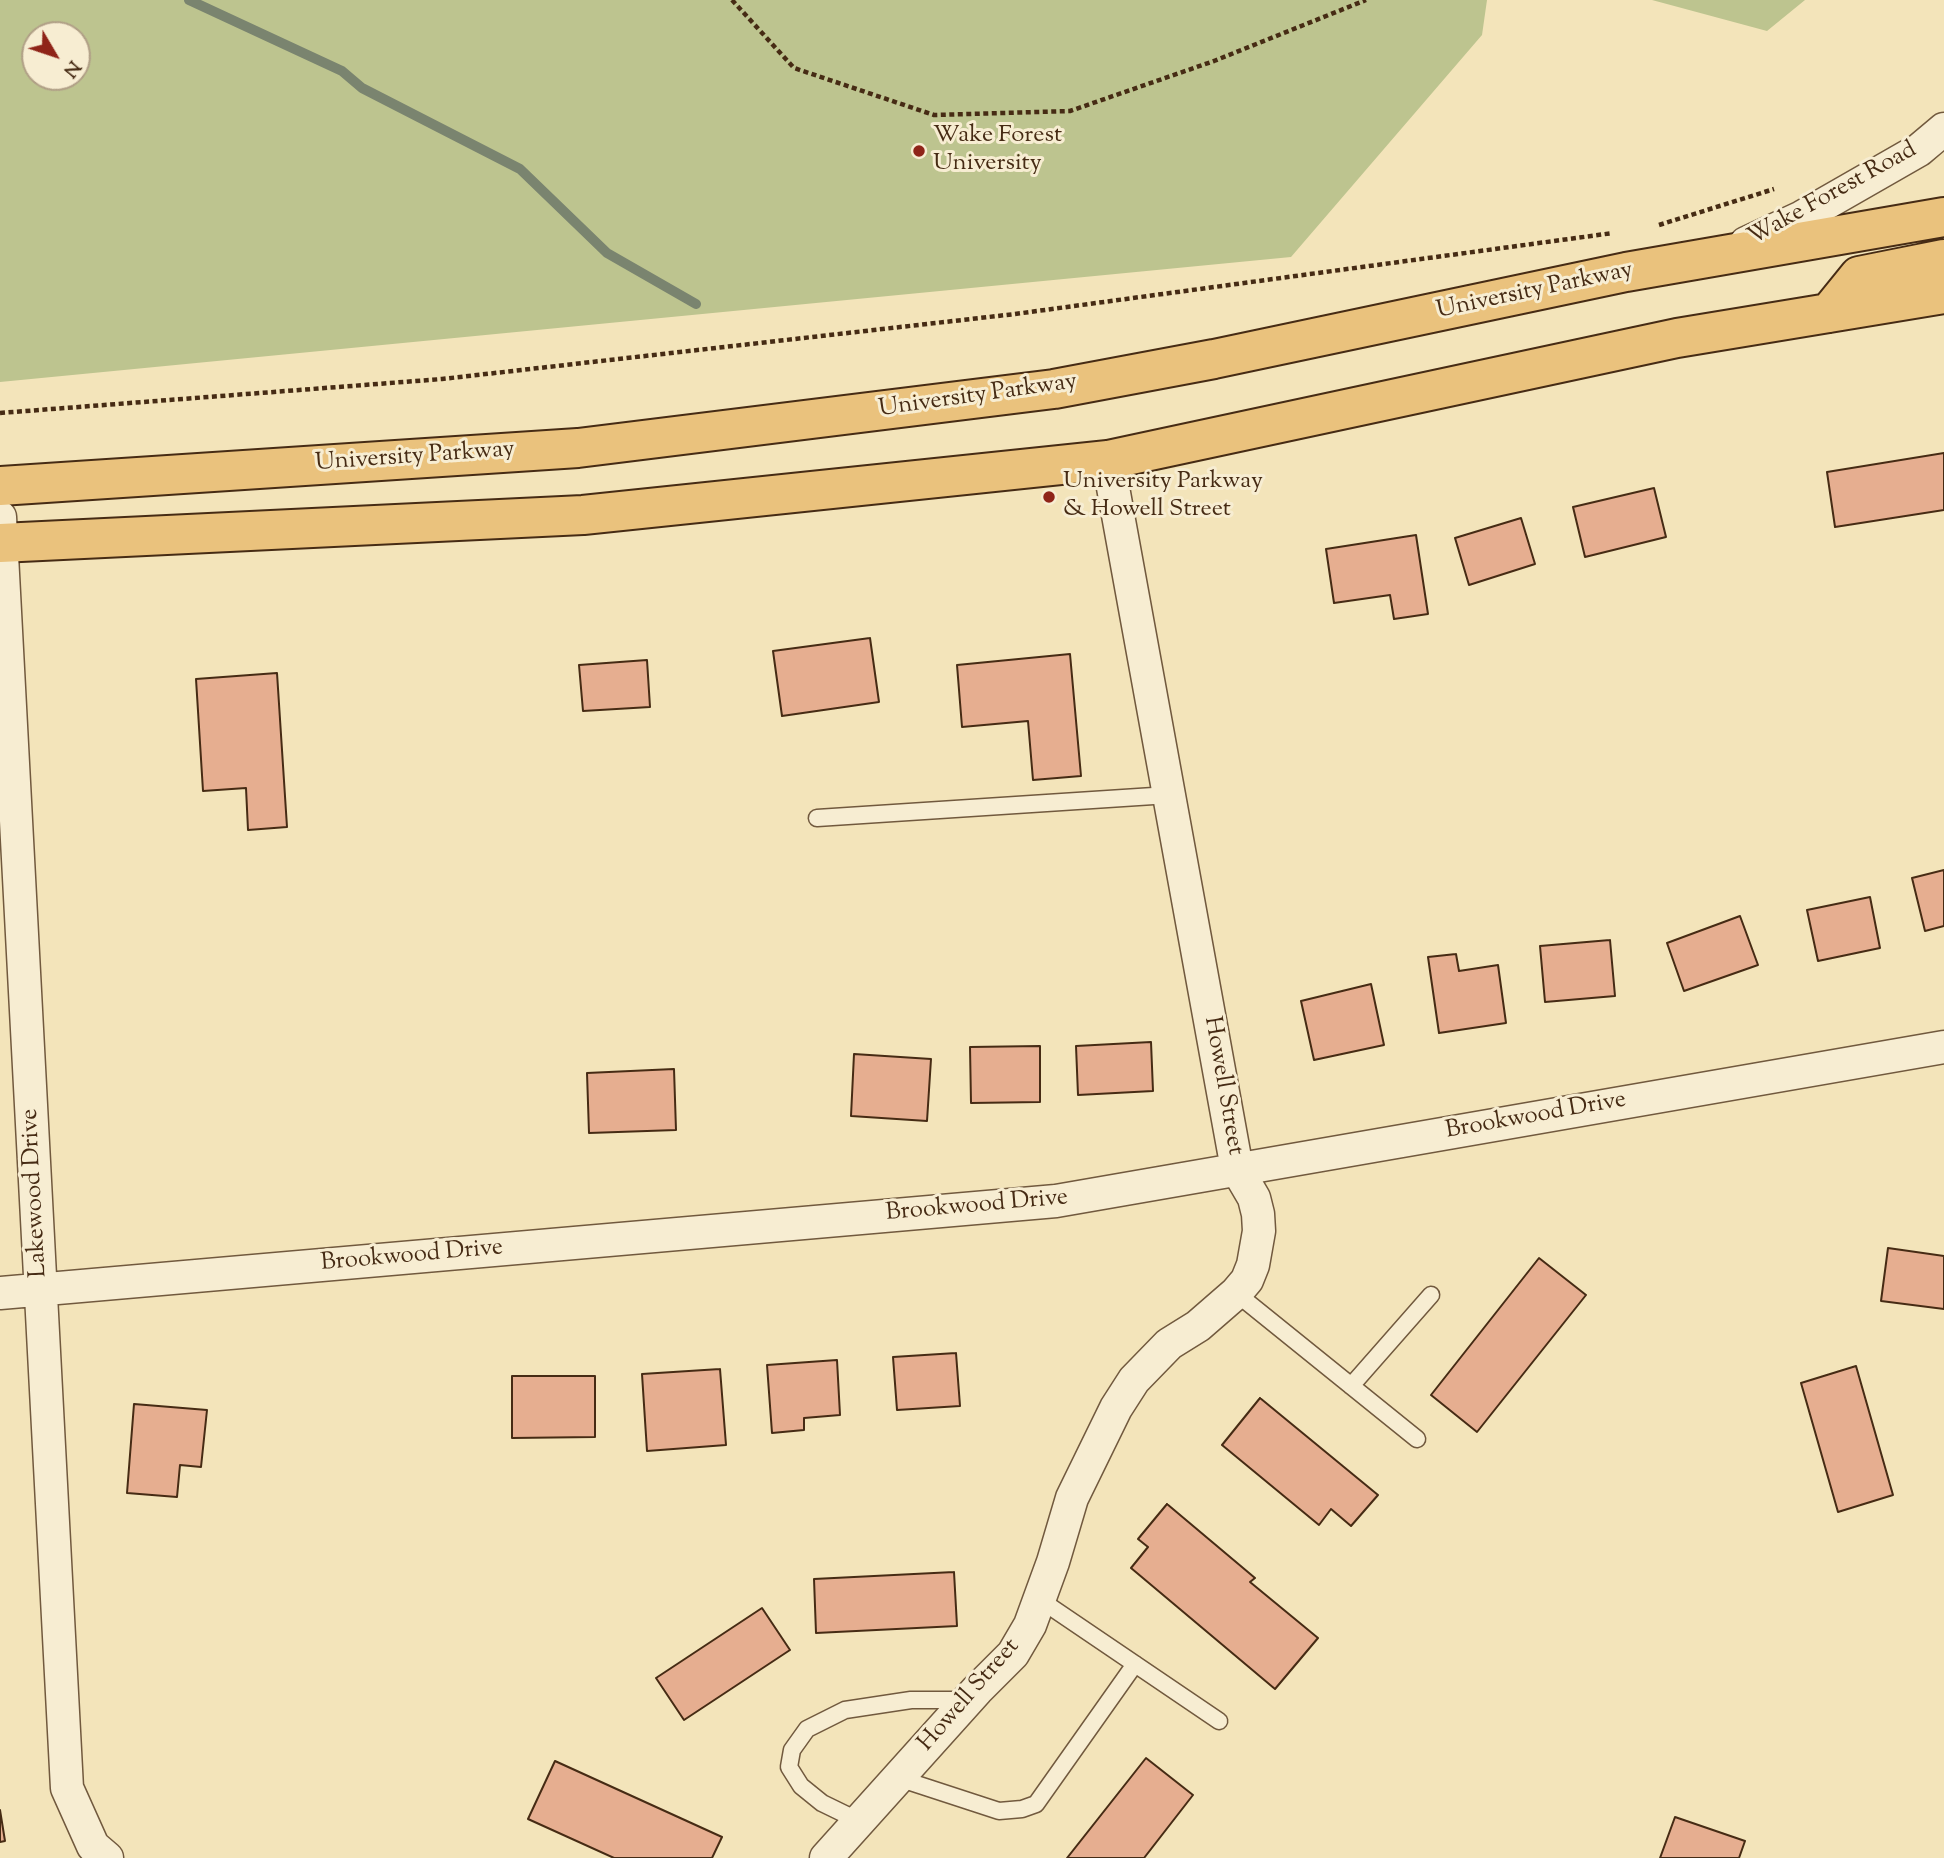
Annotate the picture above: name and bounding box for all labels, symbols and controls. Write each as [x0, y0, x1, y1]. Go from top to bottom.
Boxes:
north arrow [21, 21, 91, 91]
text: N [56, 54, 86, 83]
place label: Wake Forest University [933, 123, 1062, 179]
street label: Wake Forest Road [1744, 137, 1922, 253]
marker: Wake Forest University [911, 143, 927, 159]
street label: University Parkway [1434, 257, 1636, 327]
street label: University Parkway [877, 369, 1079, 425]
street label: University Parkway [314, 437, 516, 479]
place label: University Parkway & Howell Street [1063, 469, 1263, 525]
marker: University Parkway & Howell Street [1041, 489, 1057, 505]
street label: Howell Street [1196, 1014, 1248, 1158]
street label: Brookwood Drive [1443, 1087, 1629, 1147]
street label: Lakewood Drive [17, 1108, 55, 1278]
street label: Brookwood Drive [885, 1185, 1069, 1229]
street label: Brookwood Drive [320, 1235, 504, 1279]
street label: Howell Street [913, 1634, 1027, 1758]

